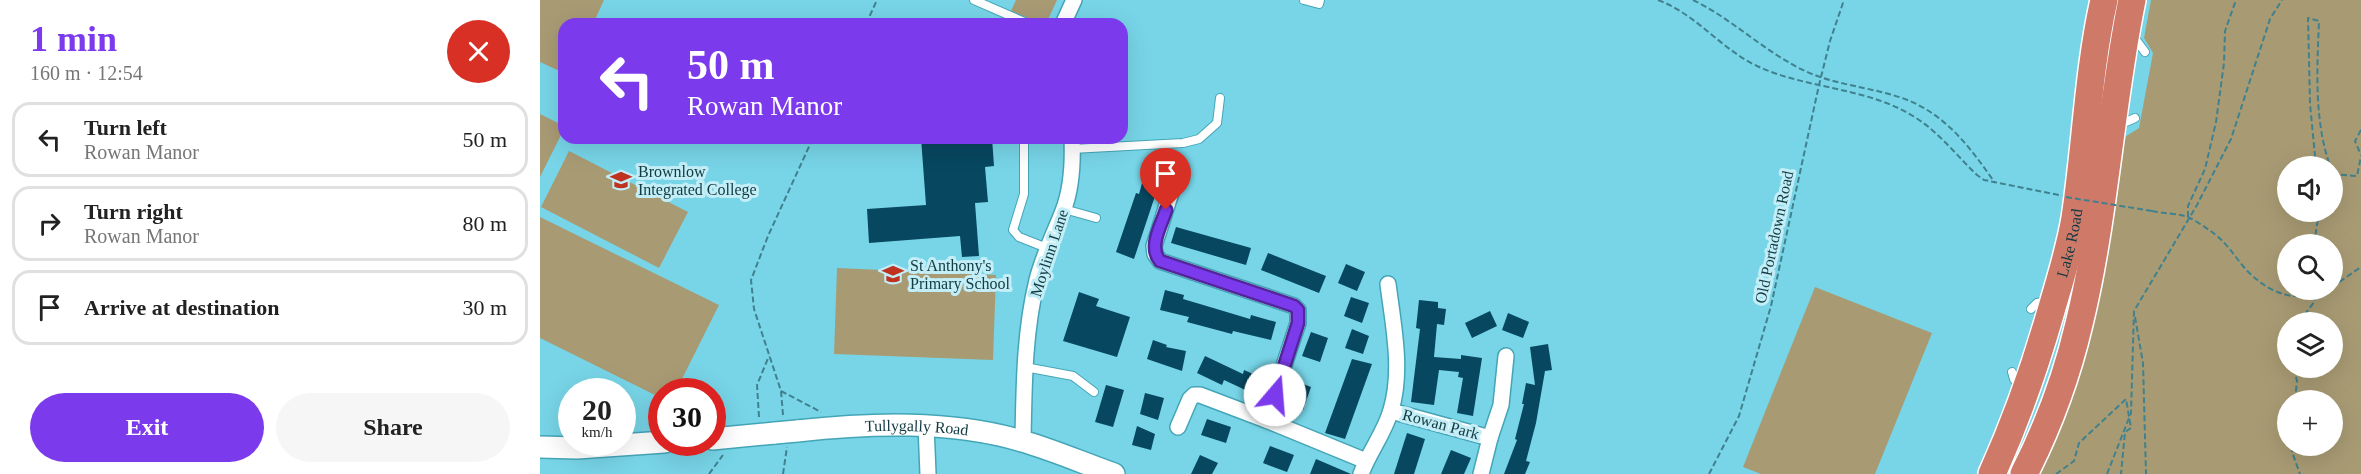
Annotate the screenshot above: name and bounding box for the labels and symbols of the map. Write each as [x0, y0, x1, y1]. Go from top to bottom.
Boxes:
pin [1140, 148, 1191, 210]
place label: Brownlow Integrated College [638, 163, 757, 199]
school or university icon: Brownlow Integrated College [609, 168, 633, 192]
street label: Old Portadown Road [1752, 169, 1796, 305]
street label: Moylinn Lane [1027, 207, 1072, 299]
street label: Lake Road [2053, 208, 2085, 279]
place label: St Anthony's Primary School [910, 257, 1011, 293]
school or university icon: St Anthony's Primary School [881, 262, 905, 286]
position arrow [1243, 363, 1307, 427]
speed limit sign: 30 [648, 378, 726, 456]
street label: Rowan Park [1401, 406, 1481, 442]
street label: Tullygally Road [864, 416, 970, 438]

